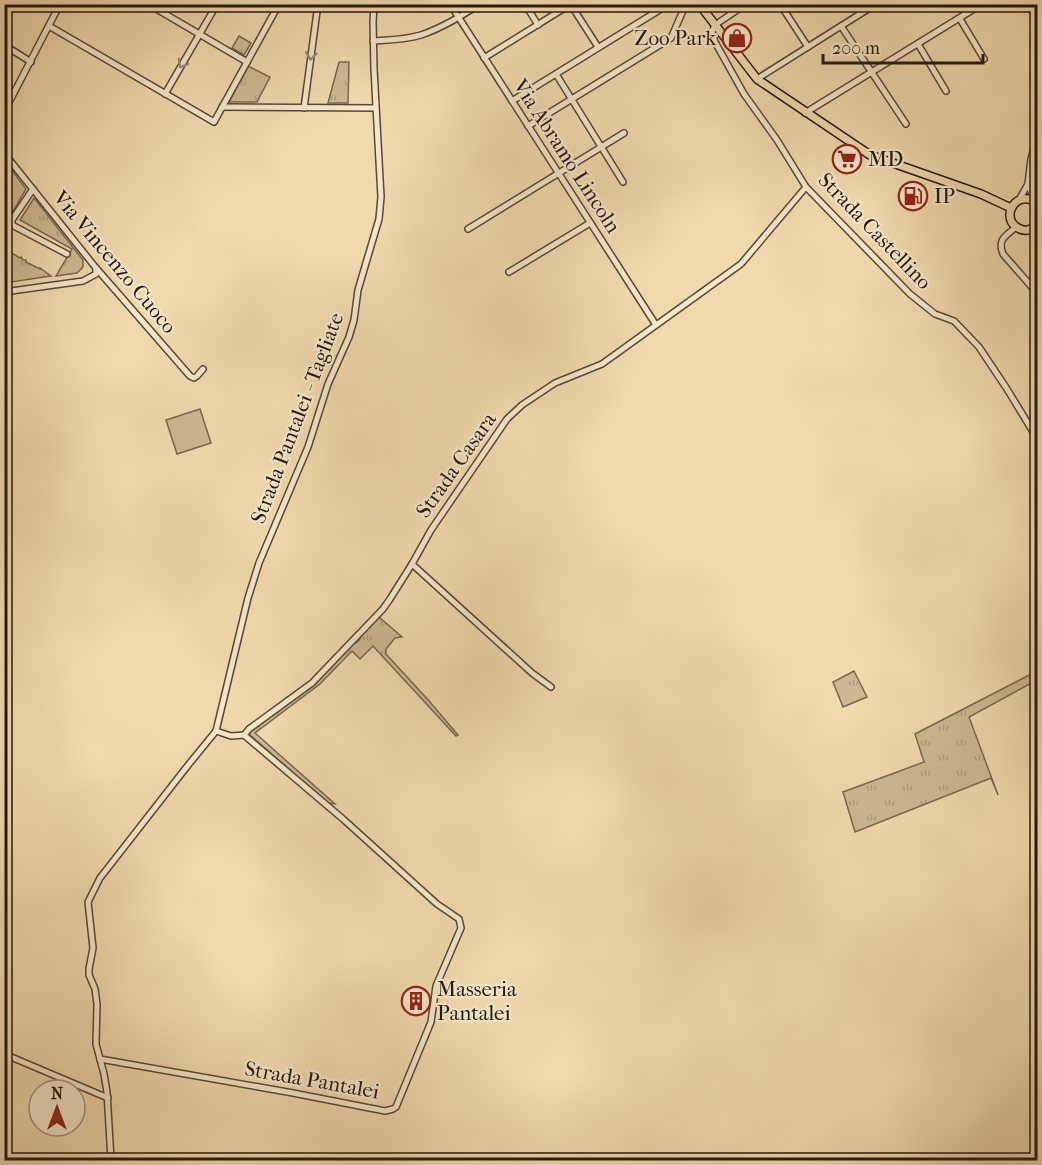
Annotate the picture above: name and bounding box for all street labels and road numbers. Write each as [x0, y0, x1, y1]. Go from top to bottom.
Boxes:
street label: Via Abramo Lincoln [508, 74, 626, 237]
street label: Strada Castellino [813, 168, 937, 294]
street label: Via Vincenzo Cuoco [48, 185, 182, 338]
street label: Strada Pantalei - Tagliate [246, 309, 348, 527]
street label: Strada Casara [411, 408, 501, 522]
street label: Strada Pantalei [243, 1056, 381, 1104]

